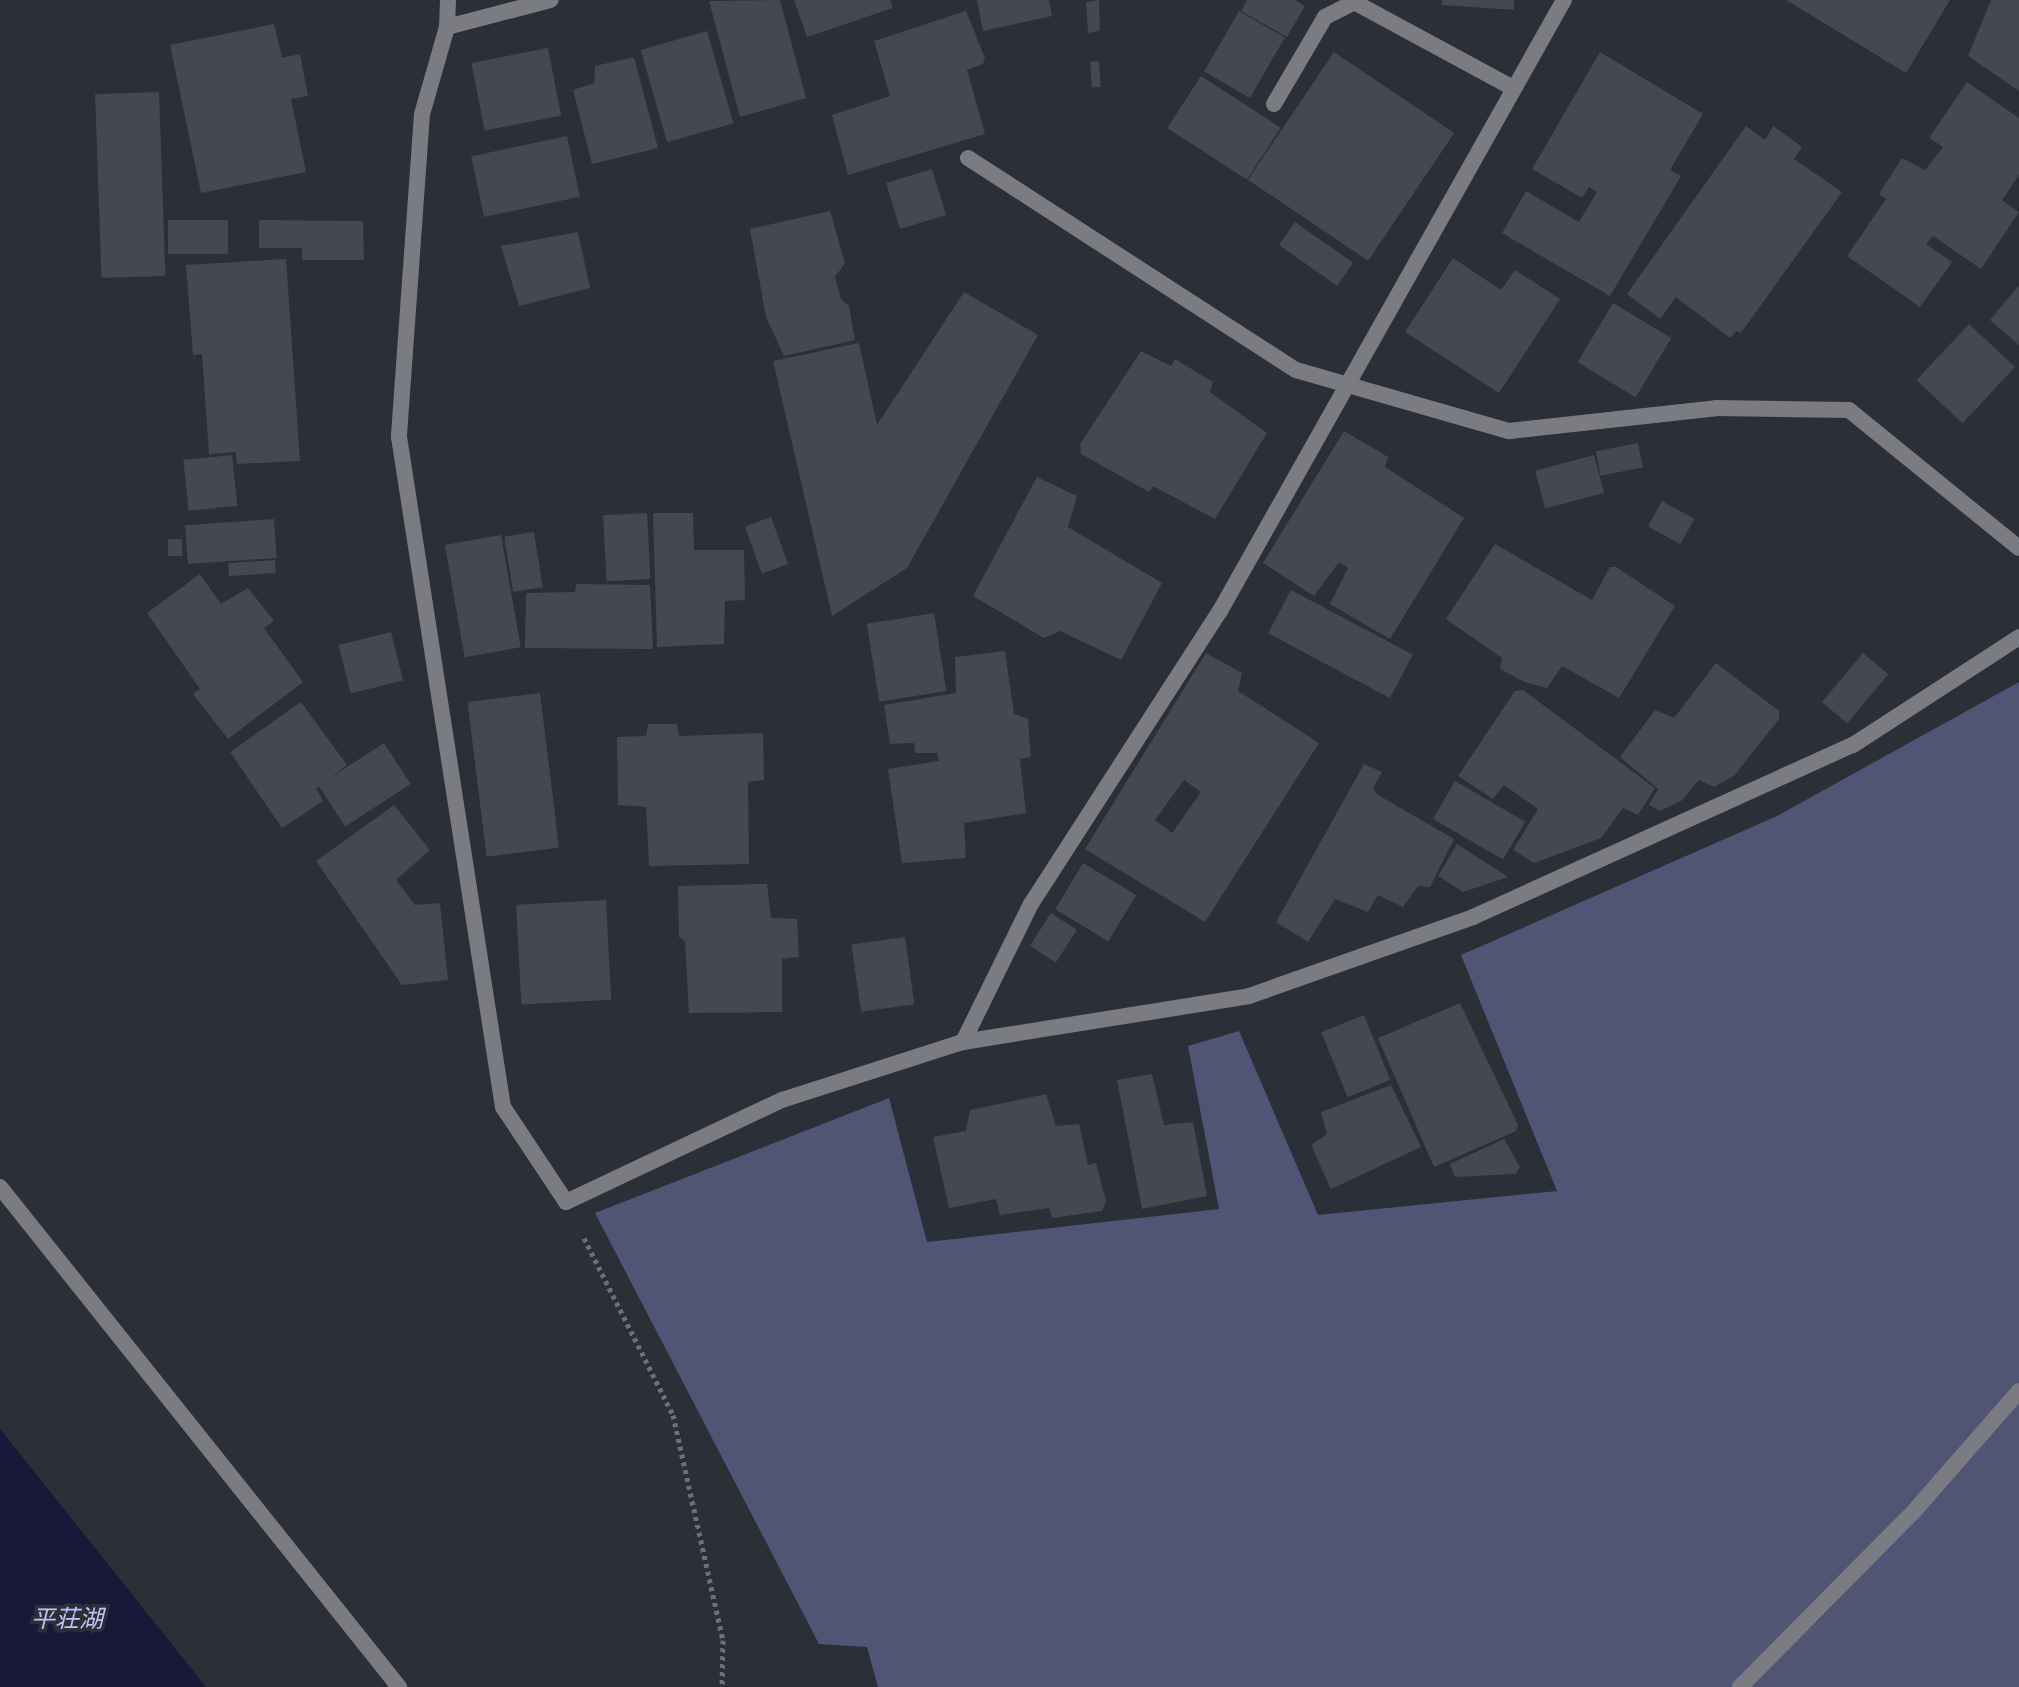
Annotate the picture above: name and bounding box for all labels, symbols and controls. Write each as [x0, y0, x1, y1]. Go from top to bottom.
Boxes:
water label: 平荘湖 [31, 1604, 103, 1632]

